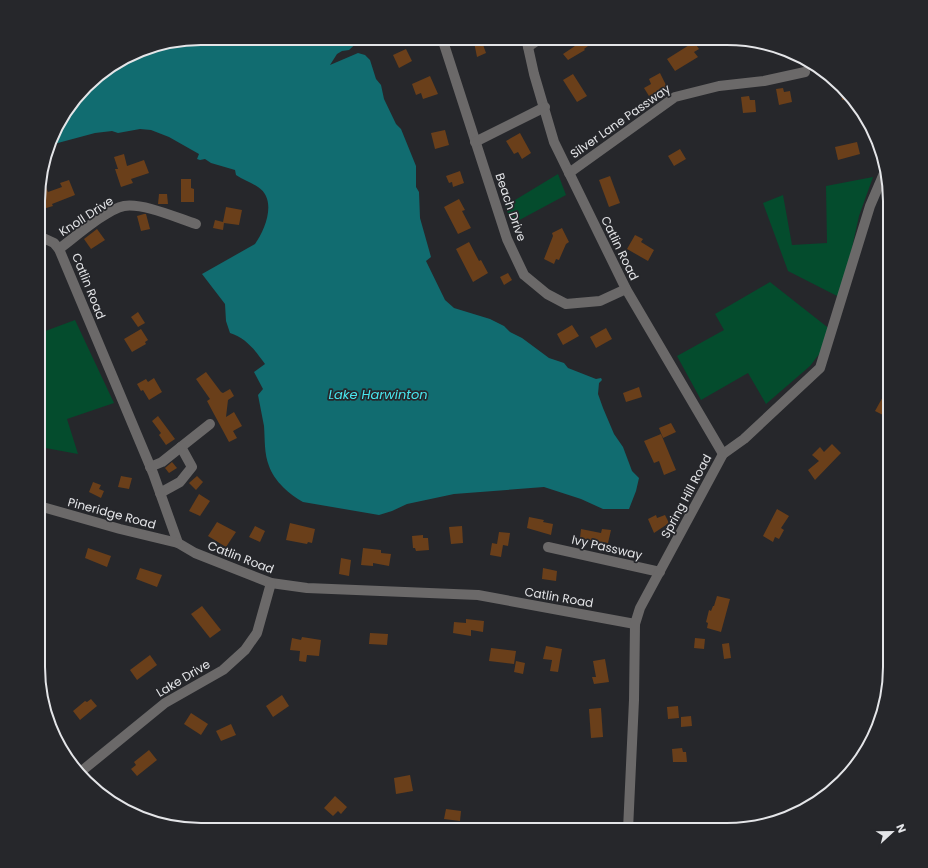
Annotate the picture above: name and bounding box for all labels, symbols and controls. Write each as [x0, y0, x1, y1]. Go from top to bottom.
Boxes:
street label: Silver Lane Passway [567, 80, 674, 162]
street label: Beach Drive [491, 171, 531, 243]
street label: Knoll Drive [55, 192, 117, 240]
street label: Catlin Road [597, 213, 643, 283]
street label: Catlin Road [68, 250, 110, 322]
water label: Lake Harwinton [328, 385, 428, 404]
street label: Spring Hill Road [657, 451, 715, 541]
street label: Pineridge Road [66, 493, 158, 533]
street label: Ivy Passway [570, 531, 644, 563]
street label: Catlin Road [205, 537, 277, 577]
street label: Catlin Road [523, 583, 595, 611]
street label: Lake Drive [153, 655, 213, 701]
north arrow [872, 812, 912, 852]
text: N [892, 821, 910, 835]

